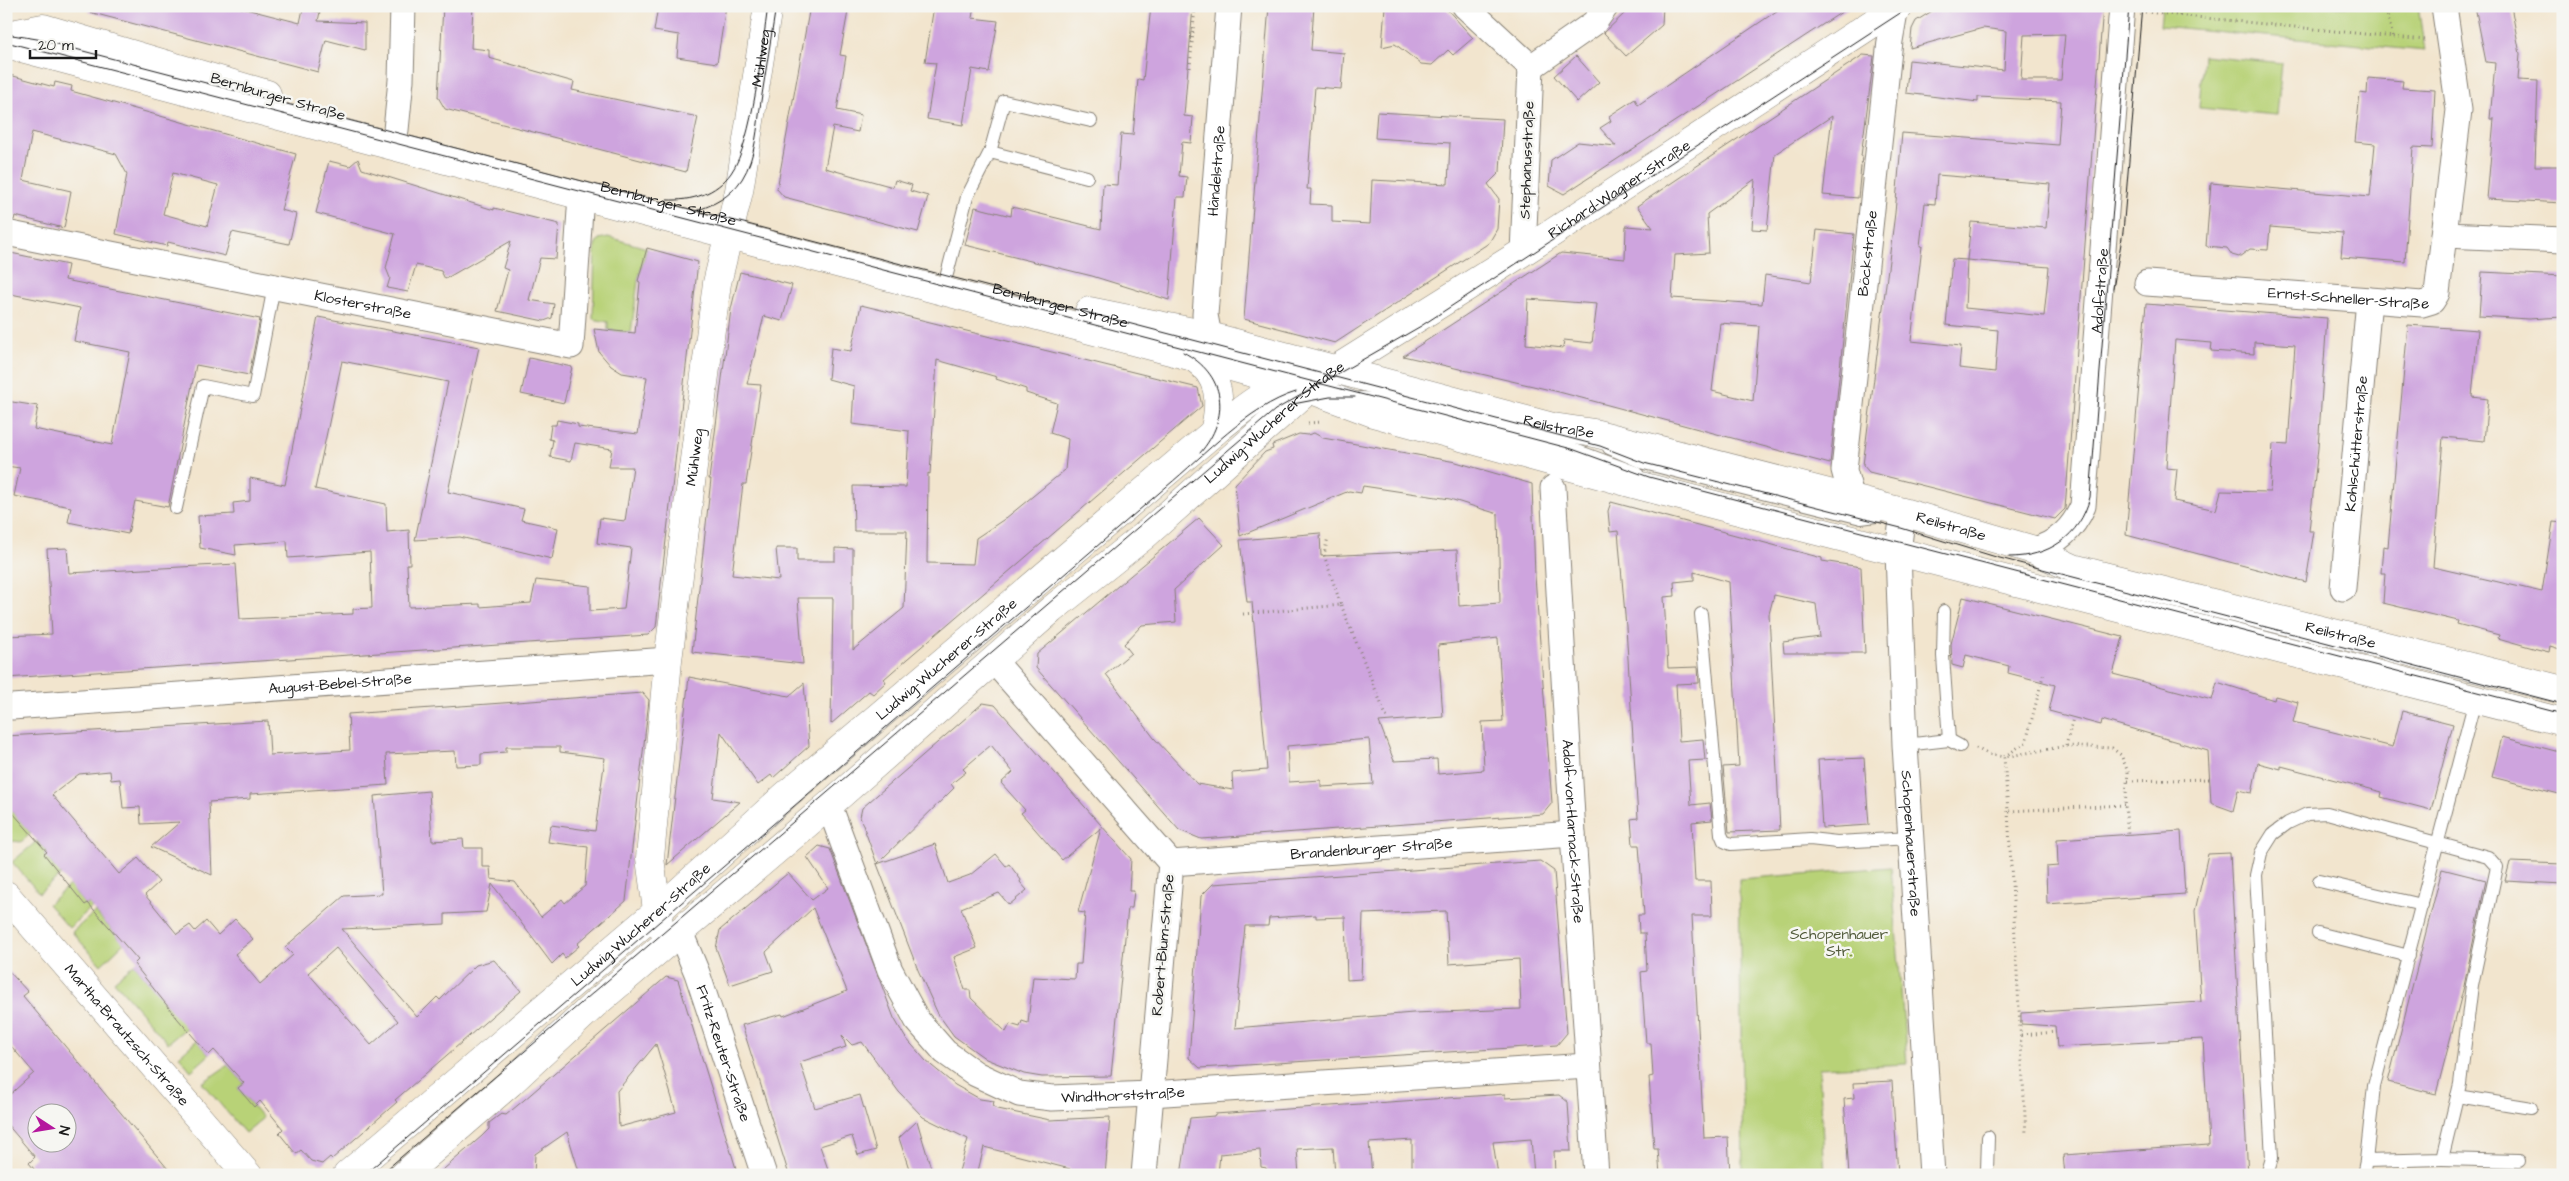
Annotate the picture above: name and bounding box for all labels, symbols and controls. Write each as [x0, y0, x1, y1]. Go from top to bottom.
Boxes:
scale bar [30, 28, 96, 60]
street label: Mühlweg [746, 28, 776, 88]
text: 20 m [38, 35, 74, 56]
street label: Bernburger Straße [208, 68, 348, 127]
street label: Stephanusstraße [1514, 101, 1540, 219]
street label: Händelstraße [1202, 125, 1230, 217]
street label: Richard-Wagner-Straße [1544, 135, 1695, 244]
street label: Bernburger Straße [598, 176, 739, 231]
street label: Böckstraße [1852, 209, 1882, 297]
street label: Adolfstraße [2086, 248, 2114, 334]
street label: Bernburger Straße [990, 278, 1131, 333]
street label: Ernst-Schneller-Straße [2267, 282, 2432, 314]
street label: Klosterstraße [313, 284, 413, 324]
street label: Ludwig-Wucherer-Straße [1199, 356, 1348, 488]
street label: Kohlschütterstraße [2339, 375, 2373, 512]
street label: Reilstraße [1521, 409, 1596, 443]
street label: Mühlweg [680, 427, 710, 487]
street label: Reilstraße [1914, 506, 1989, 546]
street label: Ludwig-Wucherer-Straße [871, 593, 1021, 725]
street label: Reilstraße [2303, 616, 2378, 654]
street label: August-Bebel-Straße [268, 668, 413, 699]
street label: Adolf-von-Harnack-Straße [1557, 739, 1589, 924]
street label: Schopenhauerstraße [1896, 770, 1926, 917]
street label: Brandenburger Straße [1290, 832, 1453, 865]
street label: Ludwig-Wucherer-Straße [566, 858, 715, 991]
street label: Robert-Blum-Straße [1146, 873, 1180, 1017]
park label: Schopenhauer Str. [1790, 924, 1888, 962]
street label: Martha-Brautzsch-Straße [60, 959, 194, 1110]
street label: Fritz-Reuter-Straße [691, 982, 756, 1125]
street label: Windthorststraße [1061, 1081, 1185, 1108]
north arrow [28, 1104, 78, 1154]
text: N [53, 1124, 74, 1137]

